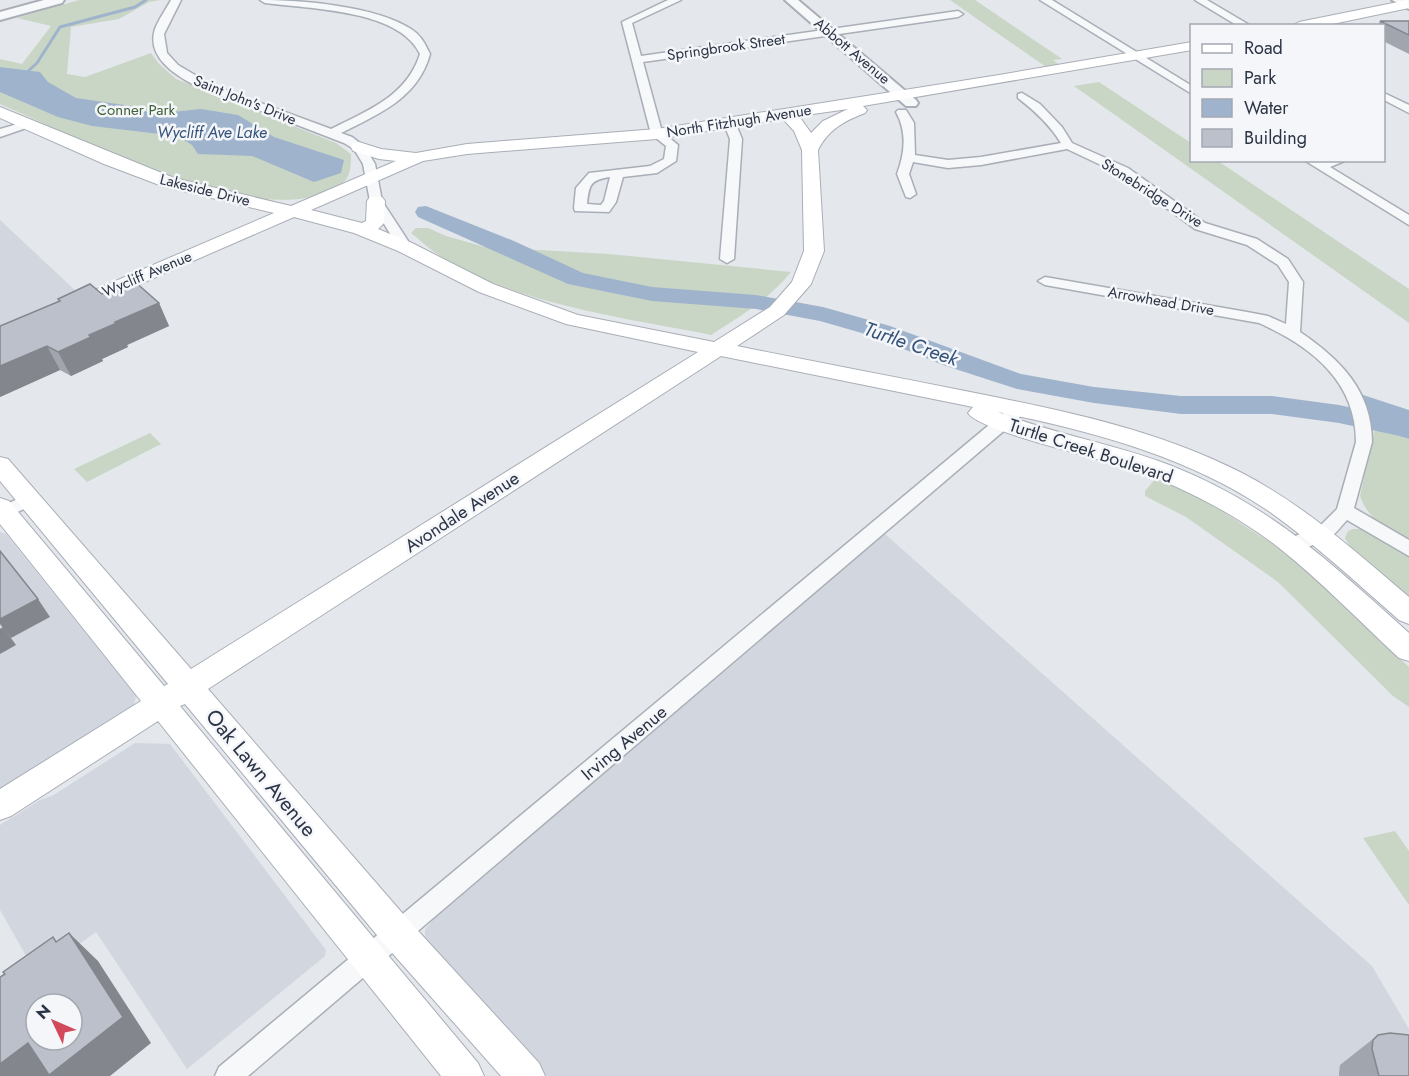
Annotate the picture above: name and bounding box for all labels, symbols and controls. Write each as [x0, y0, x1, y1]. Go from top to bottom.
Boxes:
street label: Abbott Avenue [809, 12, 895, 90]
legend [1190, 24, 1385, 162]
street label: Springbrook Street [666, 28, 787, 66]
text: Road [1244, 35, 1283, 61]
text: Park [1244, 65, 1276, 91]
street label: Saint John's Drive [190, 69, 300, 131]
text: Water [1244, 95, 1289, 121]
park label: Conner Park [97, 99, 176, 121]
street label: North Fitzhugh Avenue [665, 99, 813, 143]
water label: Wycliff Ave Lake [157, 121, 267, 144]
text: Building [1244, 125, 1307, 151]
street label: Stonebridge Drive [1097, 153, 1207, 233]
street label: Lakeside Drive [158, 168, 253, 212]
street label: Wycliff Avenue [99, 245, 196, 303]
street label: Arrowhead Drive [1106, 281, 1216, 321]
water label: Turtle Creek [860, 314, 963, 374]
street label: Turtle Creek Boulevard [1006, 412, 1176, 490]
street label: Avondale Avenue [400, 465, 524, 559]
street label: Irving Avenue [575, 699, 673, 787]
street label: Oak Lawn Avenue [199, 703, 324, 844]
north arrow [24, 992, 84, 1052]
text: N [31, 999, 56, 1024]

